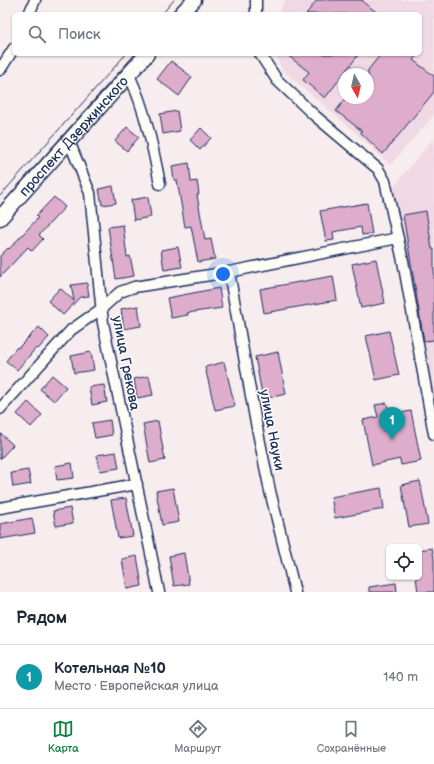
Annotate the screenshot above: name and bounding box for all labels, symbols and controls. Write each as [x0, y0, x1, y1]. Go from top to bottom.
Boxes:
search box [12, 12, 422, 56]
icon: search [26, 23, 48, 45]
text: Поиск [58, 25, 101, 44]
north arrow [338, 68, 374, 104]
street label: проспект Дзержинского [15, 73, 132, 200]
your location [213, 264, 233, 284]
street label: улица Грекова [108, 314, 144, 412]
street label: улица Науки [256, 388, 288, 472]
pin: 1 [379, 407, 405, 440]
map controls [386, 544, 422, 580]
button: locate [386, 544, 422, 580]
text: Рядом [16, 608, 67, 628]
text: Котельная №10 [54, 659, 166, 678]
text: 1 [26, 669, 32, 685]
text: 140 m [383, 669, 418, 685]
text: Место · Европейская улица [54, 678, 219, 694]
tab: Карта [48, 718, 79, 755]
tab: Маршрут [174, 718, 221, 755]
tab: Сохранённые [317, 718, 386, 755]

